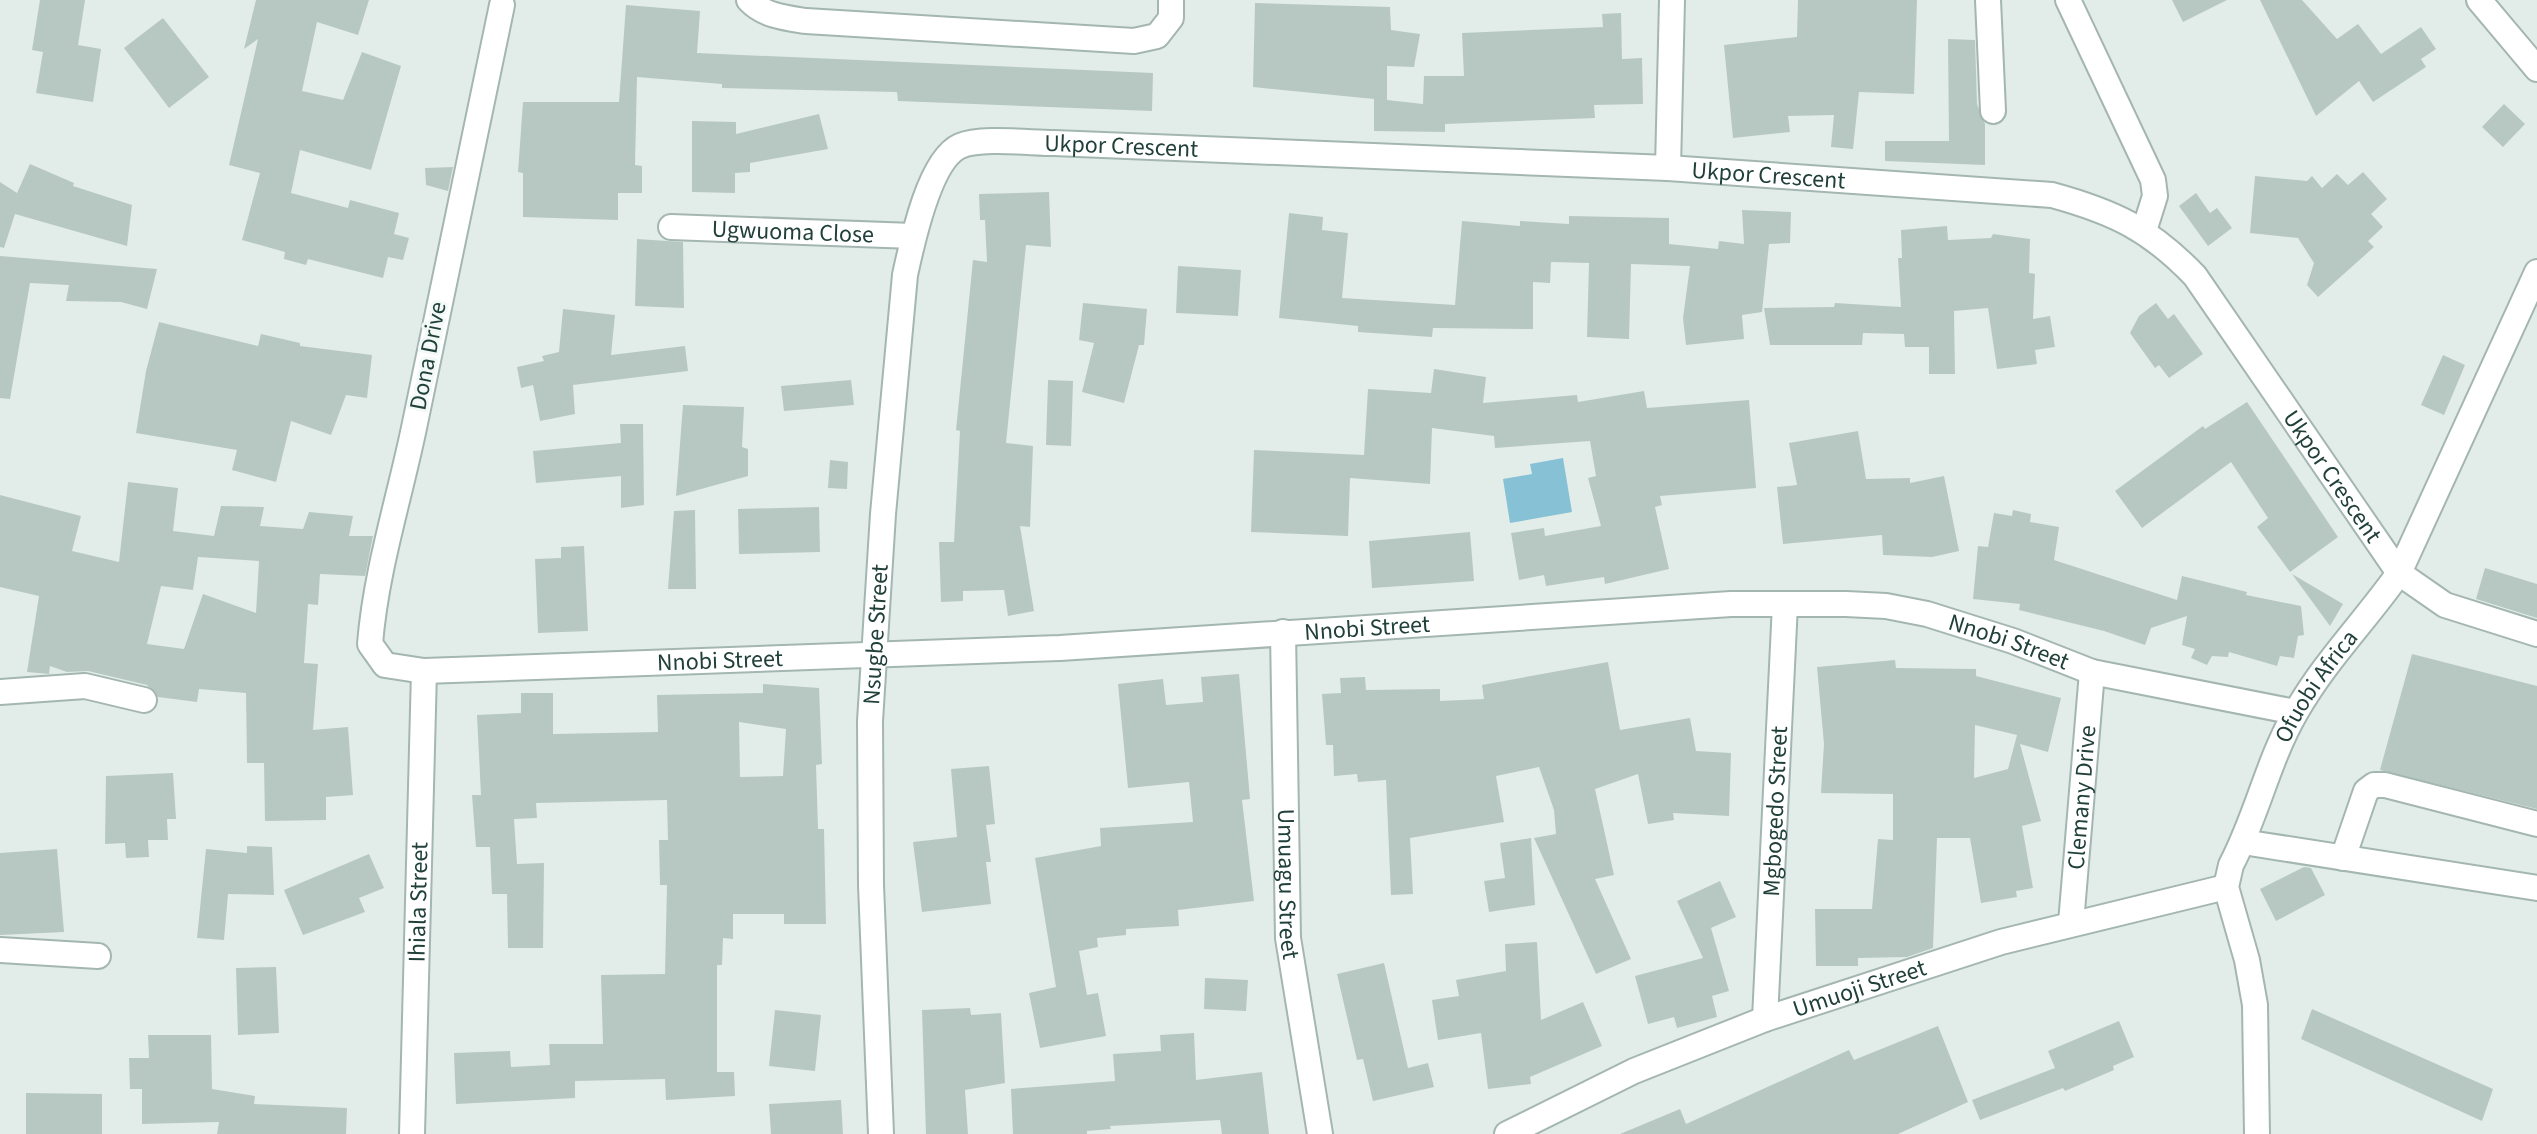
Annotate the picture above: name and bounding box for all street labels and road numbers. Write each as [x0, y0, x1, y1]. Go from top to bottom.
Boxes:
street label: Ukpor Crescent [1044, 125, 1199, 166]
street label: Ukpor Crescent [1690, 152, 1847, 198]
street label: Ugwuoma Close [711, 211, 875, 252]
street label: Dona Drive [400, 299, 456, 413]
street label: Ukpor Crescent [2274, 403, 2391, 550]
street label: Nsugbe Street [854, 563, 897, 706]
street label: Nnobi Street [1944, 604, 2074, 679]
street label: Nnobi Street [1303, 606, 1431, 649]
street label: Ofuobi Africa [2265, 622, 2366, 749]
street label: Nnobi Street [656, 641, 783, 680]
street label: Clemany Drive [2058, 724, 2105, 871]
street label: Mgbogedo Street [1753, 725, 1797, 897]
street label: Umuagu Street [1268, 808, 1309, 962]
street label: Ihiala Street [399, 841, 437, 963]
street label: Umuoji Street [1788, 950, 1931, 1026]

